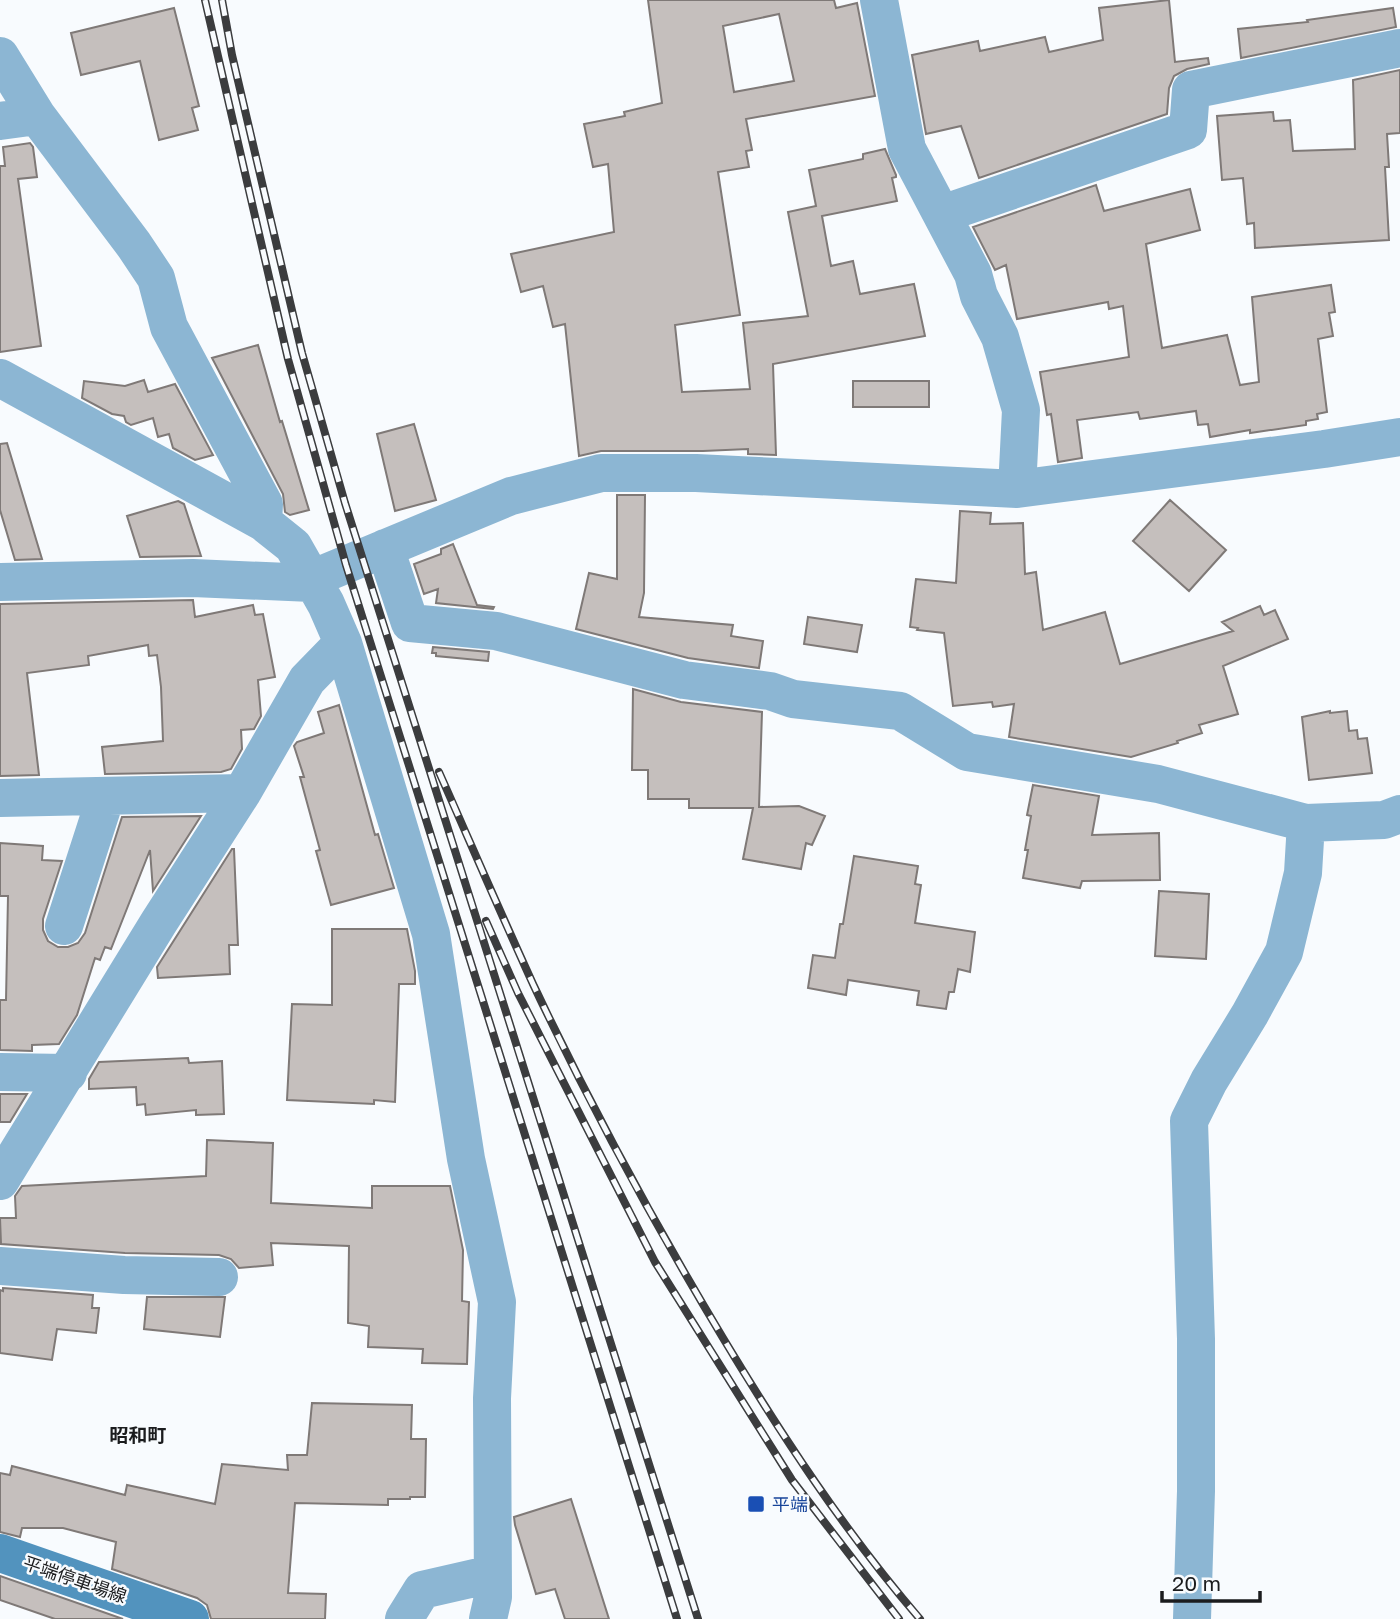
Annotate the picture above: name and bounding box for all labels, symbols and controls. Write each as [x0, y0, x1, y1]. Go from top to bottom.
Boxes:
district label: 昭和町 [109, 1423, 167, 1446]
place label: 平端 [772, 1493, 808, 1515]
marker: 平端 [746, 1494, 766, 1514]
street label: 平端停車場線 [20, 1551, 130, 1607]
scale bar [1162, 1560, 1260, 1604]
text: 20 m [1172, 1570, 1221, 1596]

